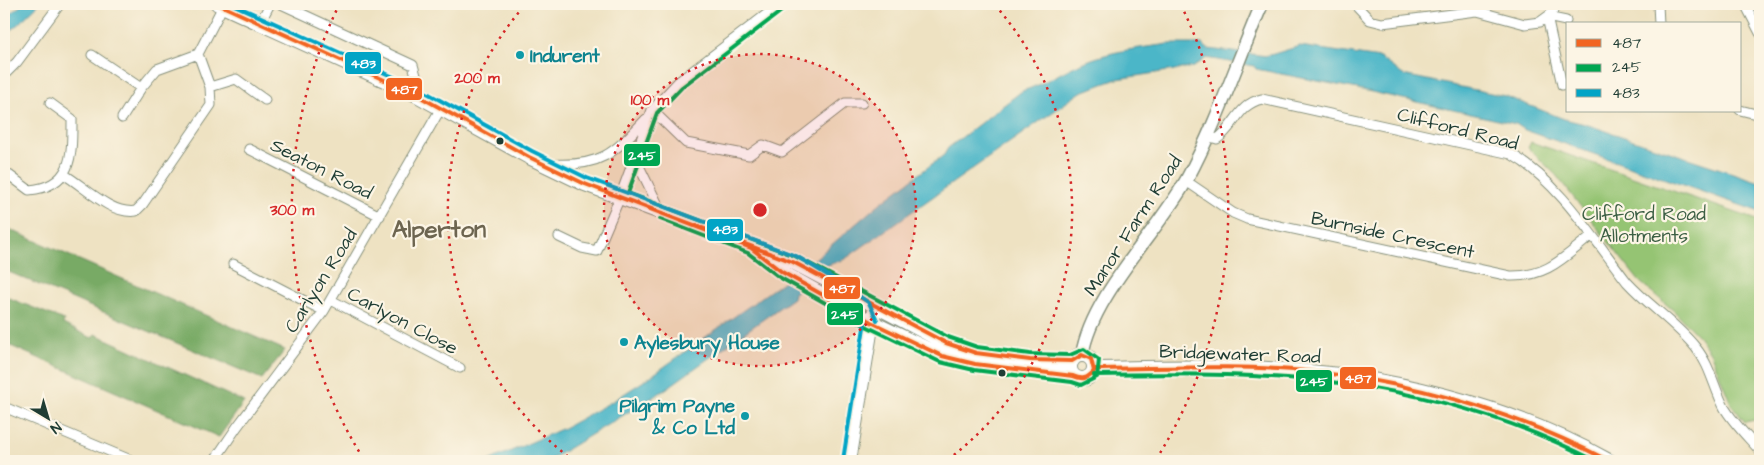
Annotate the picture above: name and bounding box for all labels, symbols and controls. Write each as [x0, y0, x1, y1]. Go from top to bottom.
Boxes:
legend [1566, 22, 1742, 112]
text: 487 [1612, 33, 1641, 54]
place label: Indurent [530, 43, 600, 70]
marker: Indurent [514, 49, 526, 61]
line badge: 483 [344, 51, 382, 75]
text: 483 [350, 54, 377, 74]
text: 245 [1612, 57, 1642, 78]
text: 200 m [453, 68, 500, 89]
line badge: 487 [385, 77, 423, 101]
text: 487 [390, 80, 418, 100]
text: 483 [1612, 83, 1640, 104]
text: 100 m [631, 90, 670, 111]
street label: Clifford Road [1394, 101, 1521, 158]
street label: Seaton Road [266, 132, 377, 207]
unlabelled marker [495, 136, 505, 146]
line badge: 245 [623, 143, 661, 167]
text: 245 [627, 146, 657, 166]
street label: Manor Farm Road [1078, 150, 1189, 302]
text: 300 m [269, 200, 314, 221]
centre of rings [751, 201, 769, 219]
park label: Clifford Road Allotments [1582, 201, 1706, 250]
street label: Burnside Crescent [1308, 205, 1477, 266]
district label: Alperton [392, 213, 486, 247]
line badge: 483 [706, 218, 744, 242]
text: 483 [712, 220, 739, 240]
street label: Carlyon Road [278, 223, 365, 339]
line badge: 487 [823, 276, 861, 300]
text: 487 [828, 279, 856, 299]
street label: Carlyon Close [342, 281, 462, 363]
line badge: 245 [826, 302, 864, 326]
text: 245 [830, 305, 860, 325]
place label: Aylesbury House [634, 330, 781, 358]
marker: Aylesbury House [618, 336, 630, 348]
street label: Bridgewater Road [1159, 338, 1321, 372]
line badge: 487 [1339, 366, 1377, 390]
unlabelled marker [997, 368, 1007, 378]
line badge: 245 [1295, 369, 1333, 393]
text: 487 [1344, 369, 1372, 389]
text: 245 [1299, 372, 1329, 392]
north arrow [22, 392, 72, 442]
place label: Pilgrim Payne & Co Ltd [619, 393, 736, 442]
marker: Pilgrim Payne & Co Ltd [739, 410, 751, 422]
text: N [46, 417, 65, 438]

